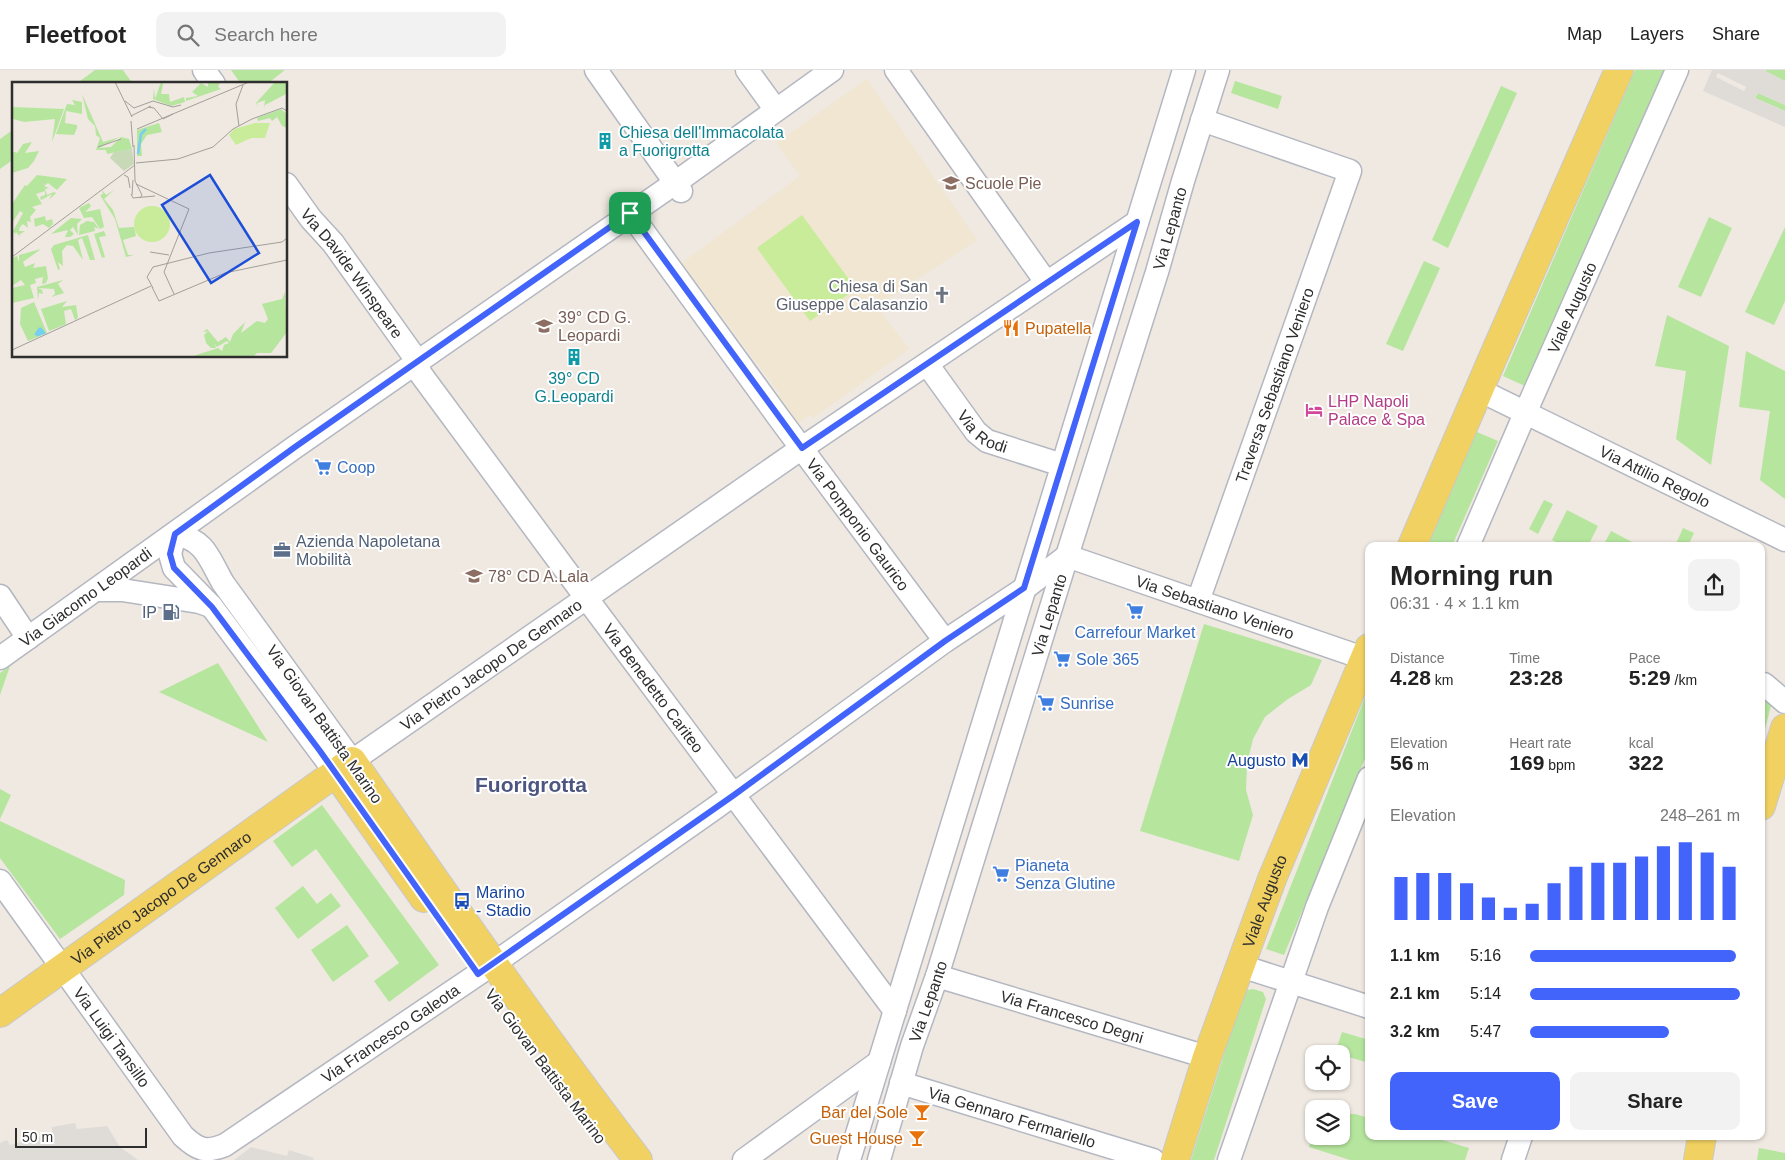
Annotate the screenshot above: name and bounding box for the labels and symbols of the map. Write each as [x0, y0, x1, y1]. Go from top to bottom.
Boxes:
inset map [12, 82, 288, 358]
place label: Chiesa dell'Immacolata a Fuorigrotta [619, 124, 784, 159]
building icon: Chiesa dell'Immacolata a Fuorigrotta [595, 131, 615, 151]
school or university icon: Scuole Pie [941, 173, 961, 193]
place label: Scuole Pie [965, 175, 1042, 192]
street label: Via Lepanto [1150, 185, 1190, 272]
pin [609, 192, 651, 234]
street label: Via Davide Winspeare [297, 205, 406, 341]
street label: Viale Augusto [1545, 260, 1600, 356]
place label: Chiesa di San Giuseppe Calasanzio [776, 278, 928, 313]
church icon: Chiesa di San Giuseppe Calasanzio [932, 285, 952, 305]
street label: Traversa Sebastiano Veniero [1232, 285, 1317, 485]
place label: 39° CD G. Leopardi [558, 309, 631, 344]
school or university icon: 39° CD G. Leopardi [534, 316, 554, 336]
restaurant icon: Pupatella [1001, 318, 1021, 338]
place label: Pupatella [1025, 320, 1092, 337]
building icon: 39° CD G.Leopardi [564, 347, 584, 367]
place label: 39° CD G.Leopardi [534, 370, 614, 405]
place label: LHP Napoli Palace & Spa [1328, 393, 1425, 428]
hotel icon: LHP Napoli Palace & Spa [1304, 400, 1324, 420]
street label: Via Rodi [954, 407, 1010, 456]
street label: Via Attilio Regolo [1597, 443, 1713, 511]
street label: Via Pomponio Gaurico [803, 455, 912, 594]
supermarket icon: Coop [313, 457, 333, 477]
place label: Coop [337, 459, 375, 476]
place label: Azienda Napoletana Mobilità [296, 533, 440, 568]
office icon: Azienda Napoletana Mobilità [272, 540, 292, 560]
street label: Via Giacomo Leopardi [16, 544, 155, 650]
school or university icon: 78° CD A.Lala [464, 566, 484, 586]
place label: 78° CD A.Lala [488, 568, 589, 585]
street label: Via Lepanto [1029, 572, 1070, 658]
street label: Via Sebastiano Veniero [1134, 572, 1296, 643]
street label: Via Pietro Jacopo De Gennaro [397, 596, 585, 734]
supermarket icon: Carrefour Market [1125, 601, 1145, 621]
fuel station icon: IP [161, 602, 181, 622]
place label: IP [142, 604, 157, 621]
street label: Via Benedetto Cariteo [600, 620, 707, 756]
place label: Carrefour Market [1075, 624, 1196, 641]
street label: Via Giovan Battista Marino [263, 642, 386, 807]
supermarket icon: Sole 365 [1052, 649, 1072, 669]
place label: Sole 365 [1076, 651, 1139, 668]
supermarket icon: Sunrise [1036, 693, 1056, 713]
place label: Sunrise [1060, 695, 1114, 712]
metro station icon: Augusto [1290, 750, 1310, 770]
place label: Augusto [1227, 752, 1286, 769]
district label: Fuorigrotta [475, 773, 587, 796]
street label: Via Pietro Jacopo De Gennaro [68, 828, 254, 968]
street label: Viale Augusto [1240, 852, 1290, 950]
place label: Pianeta Senza Glutine [1015, 857, 1116, 892]
supermarket icon: Pianeta Senza Glutine [991, 864, 1011, 884]
place label: Marino - Stadio [476, 884, 531, 919]
bus stop icon: Marino - Stadio [452, 891, 472, 911]
street label: Via Lepanto [906, 959, 950, 1045]
street label: Via Francesco Galeota [318, 981, 463, 1086]
street label: Via Luigi Tansillo [70, 984, 153, 1091]
street label: Via Giovan Battista Marino [482, 986, 609, 1147]
street label: Via Francesco Degni [998, 988, 1145, 1046]
street label: Via Gennaro Fermariello [926, 1084, 1098, 1151]
bar icon: Bar del Sole [912, 1102, 932, 1122]
place label: Bar del Sole [821, 1104, 908, 1121]
scale bar [15, 1125, 148, 1148]
bar icon: Guest House [907, 1128, 927, 1148]
place label: Guest House [810, 1130, 903, 1147]

